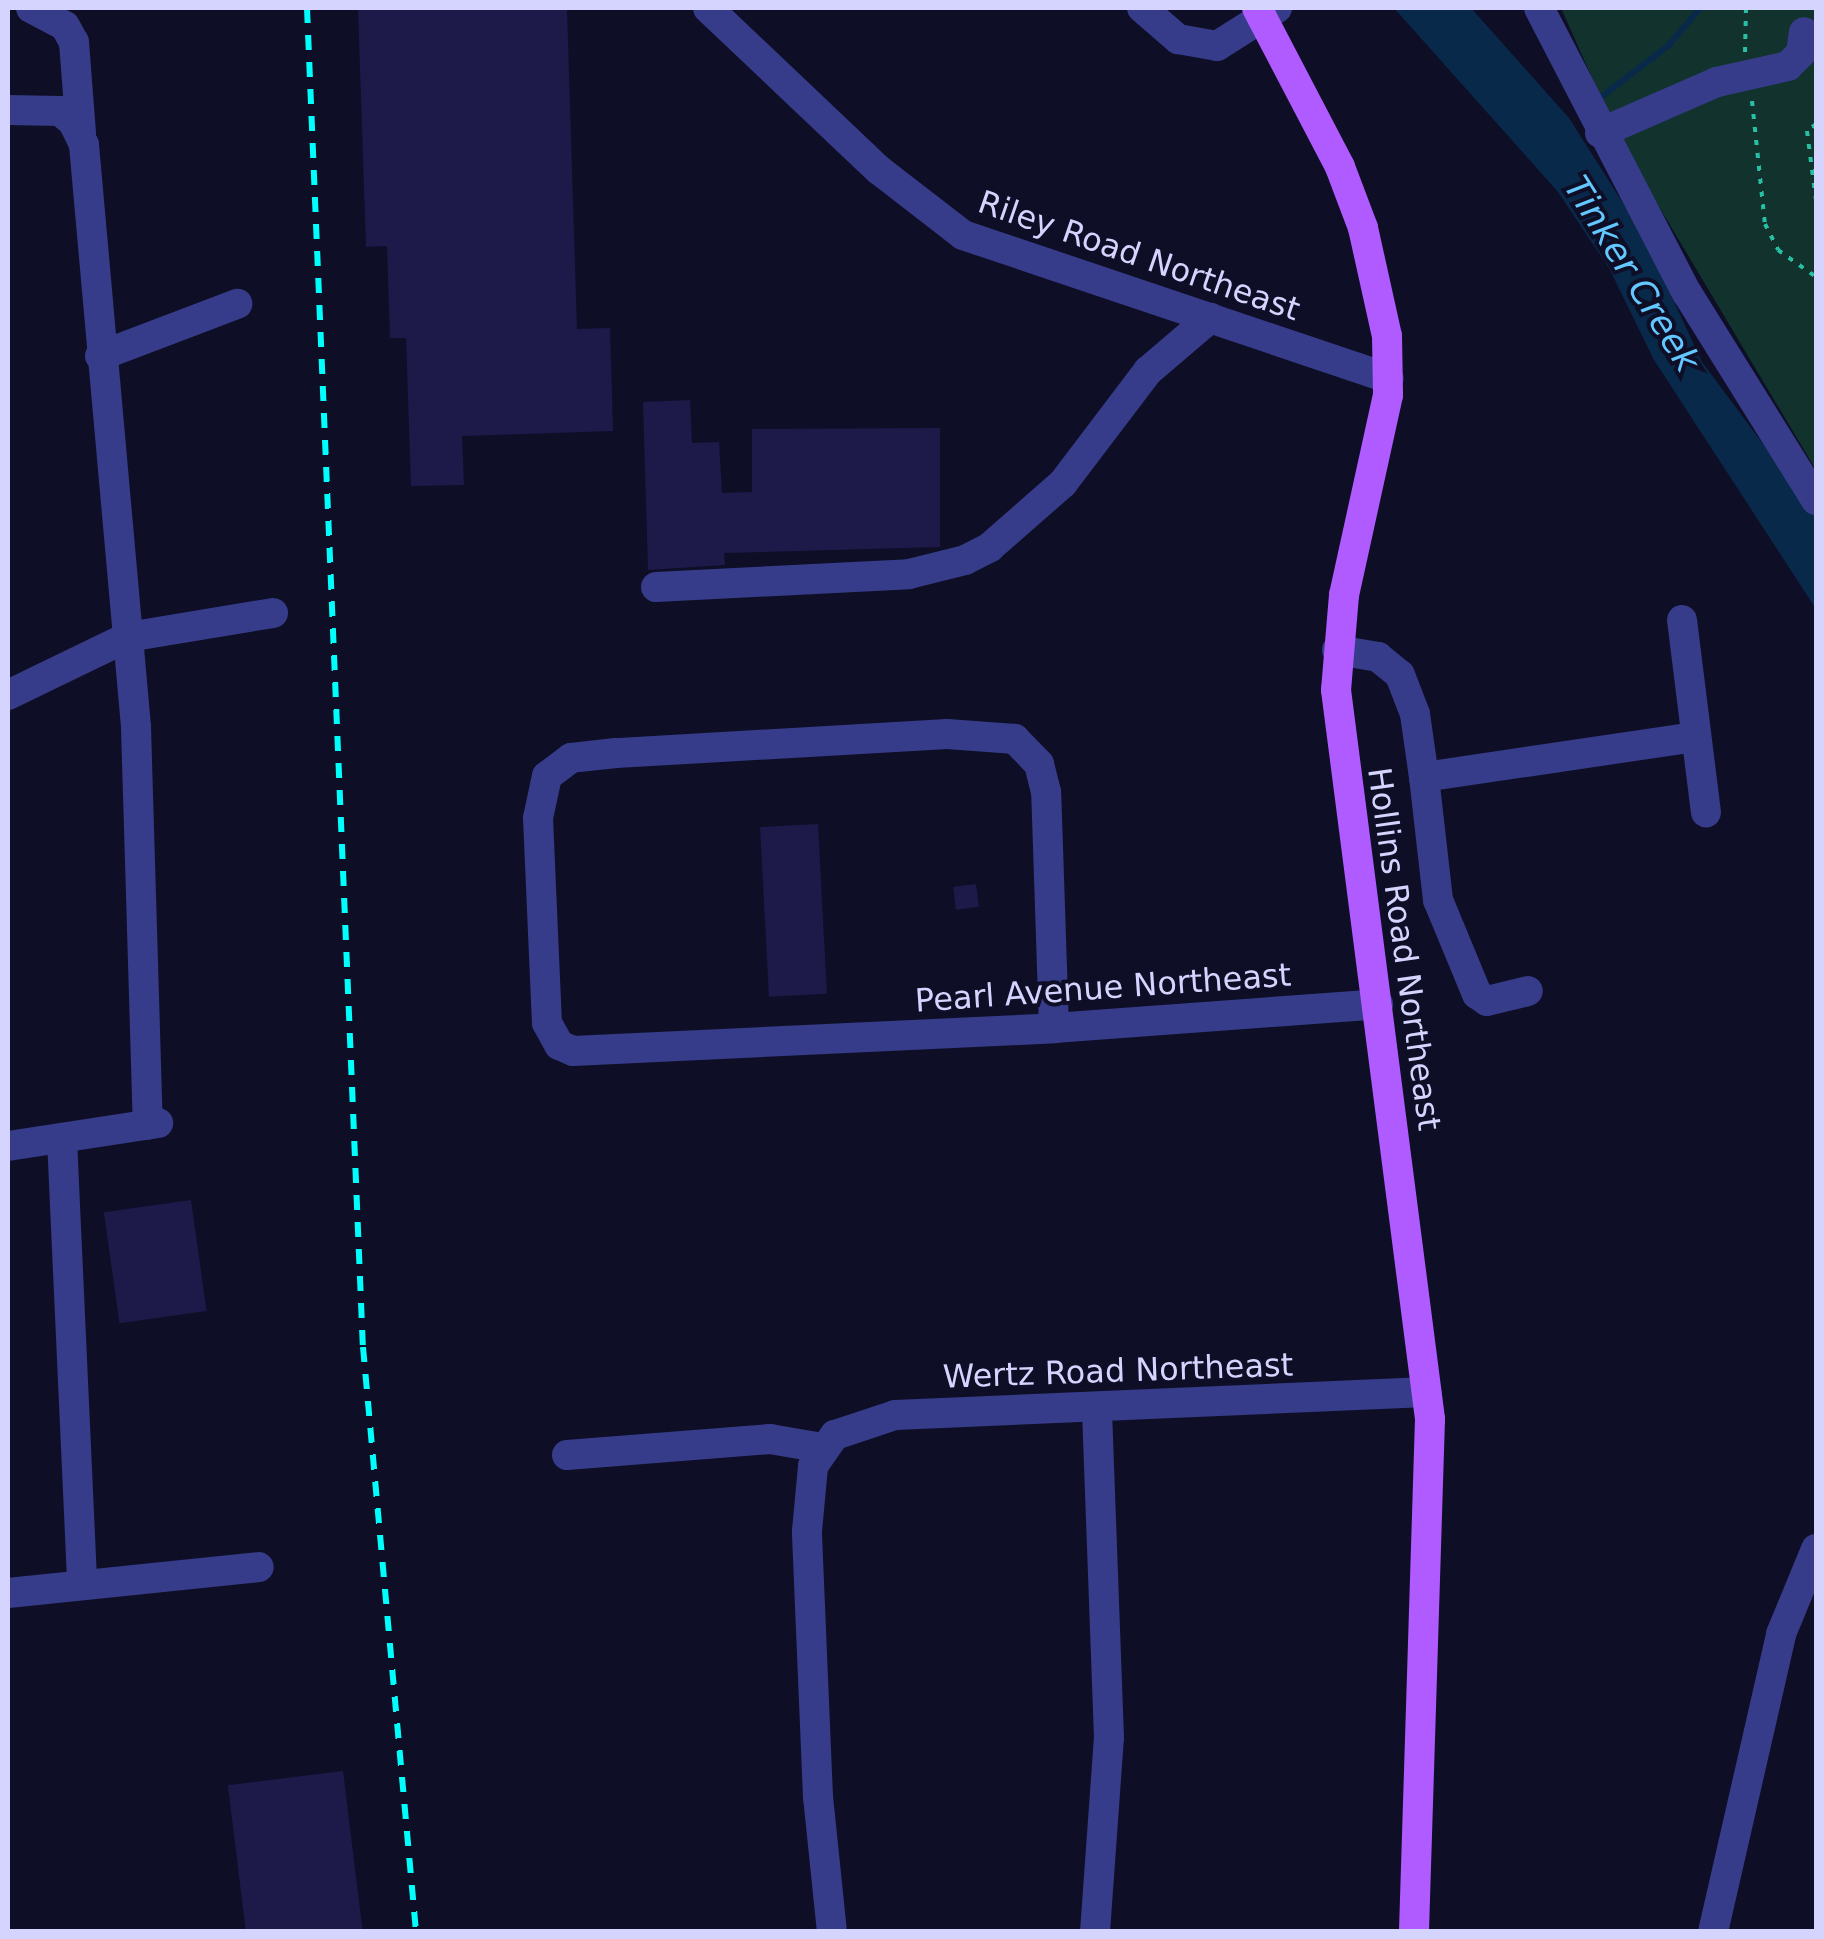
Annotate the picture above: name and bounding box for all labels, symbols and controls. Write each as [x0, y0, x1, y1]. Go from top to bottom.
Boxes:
water label: Tinker Creek [1555, 168, 1709, 380]
street label: Riley Road Northeast [973, 183, 1305, 329]
street label: Hollins Road Northeast [1360, 765, 1448, 1133]
street label: Pearl Avenue Northeast [914, 956, 1292, 1020]
street label: Wertz Road Northeast [942, 1346, 1294, 1396]

